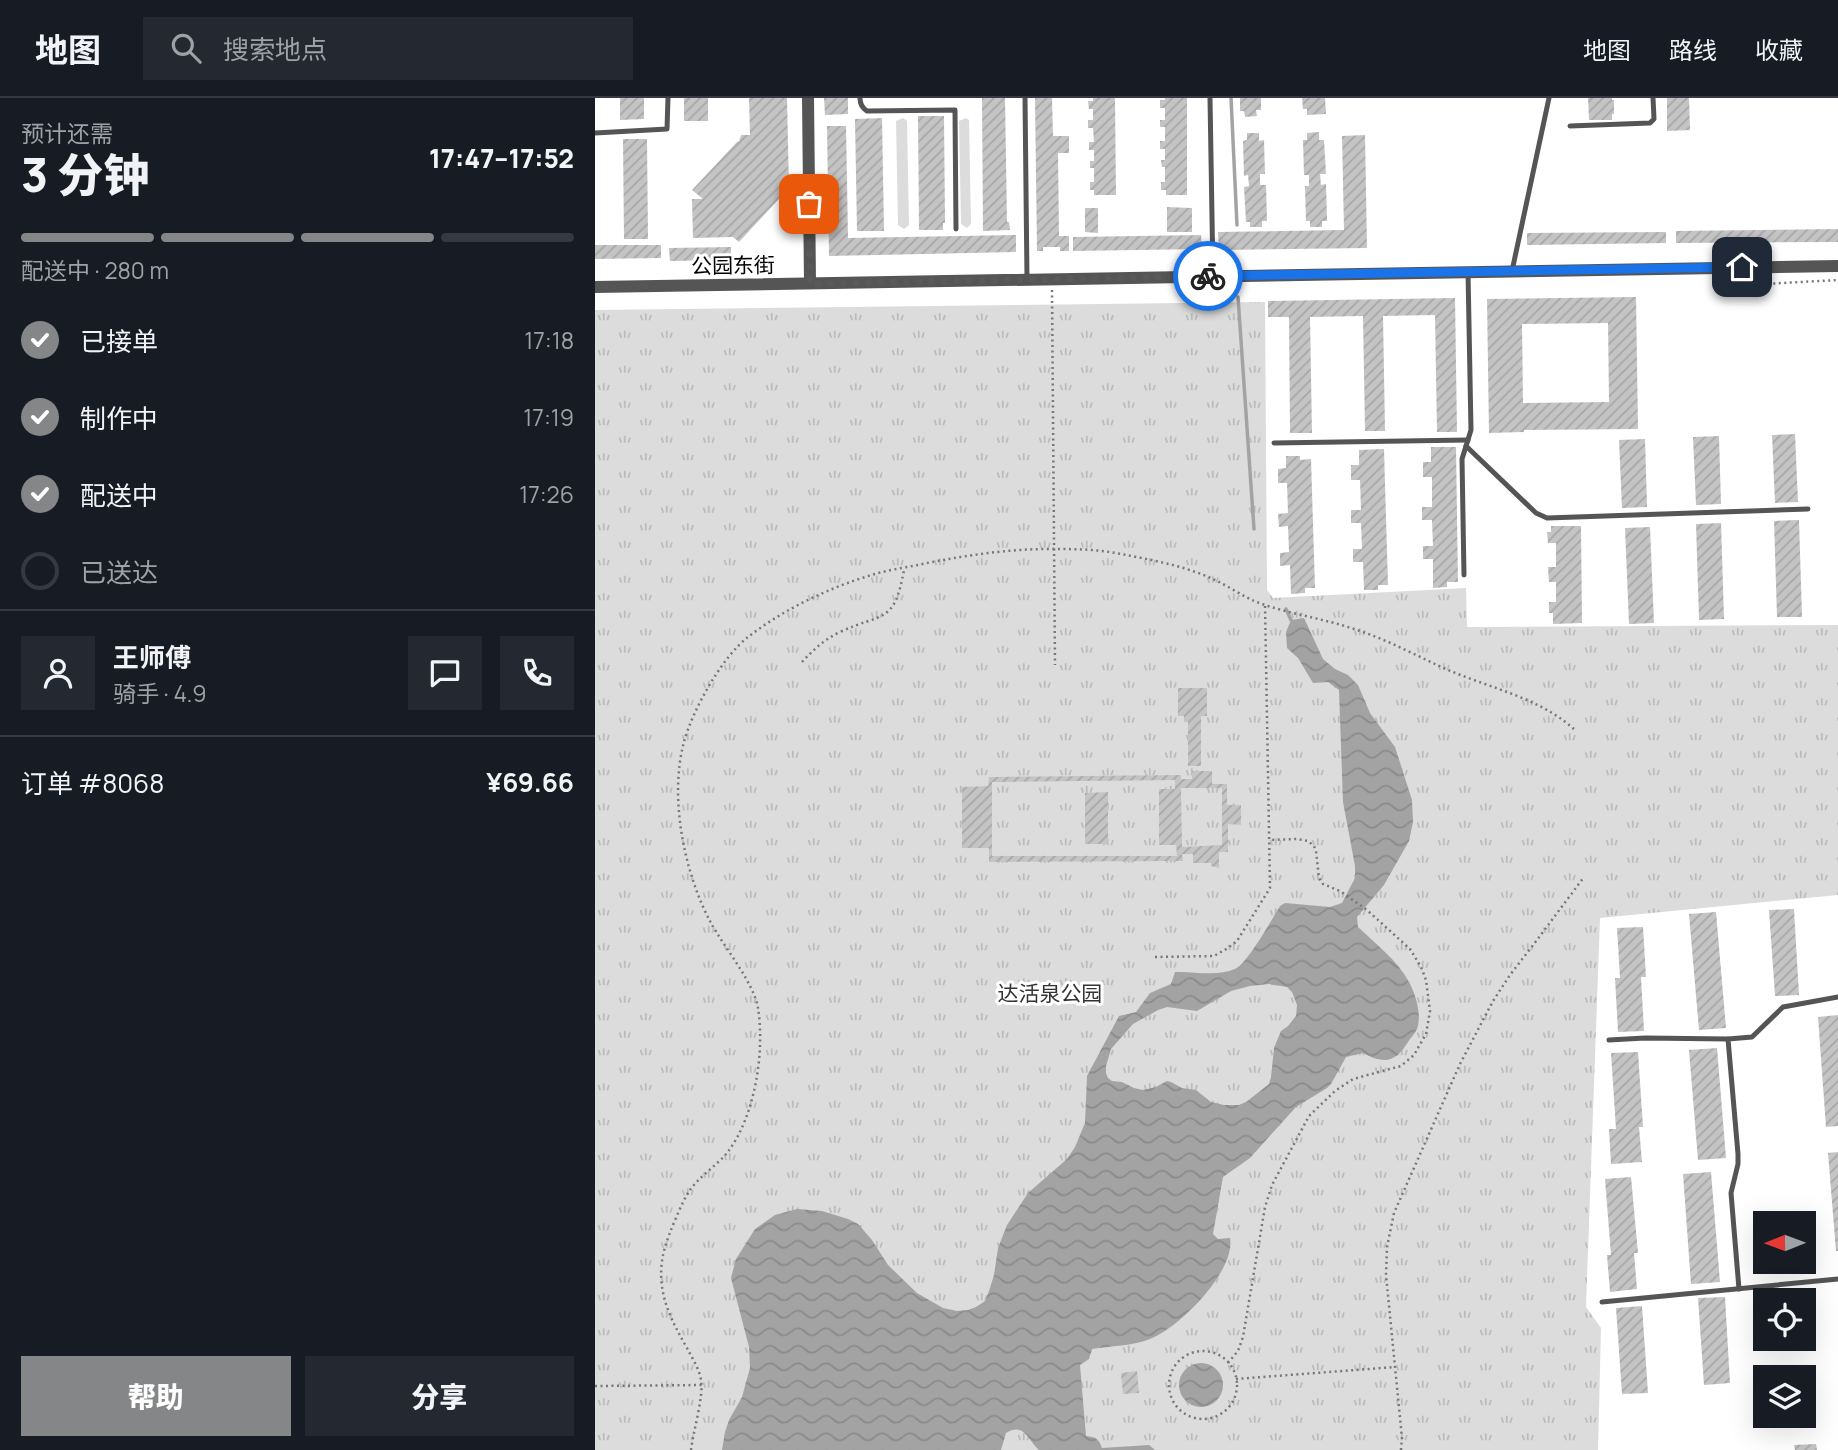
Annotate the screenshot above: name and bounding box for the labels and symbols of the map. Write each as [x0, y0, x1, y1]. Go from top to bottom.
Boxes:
pin [779, 174, 839, 234]
pin [1712, 237, 1772, 297]
courier [1173, 241, 1243, 311]
street label: 公园东街 [691, 250, 775, 280]
park label: 达活泉公园 [998, 979, 1103, 1007]
north arrow [1753, 1211, 1817, 1274]

